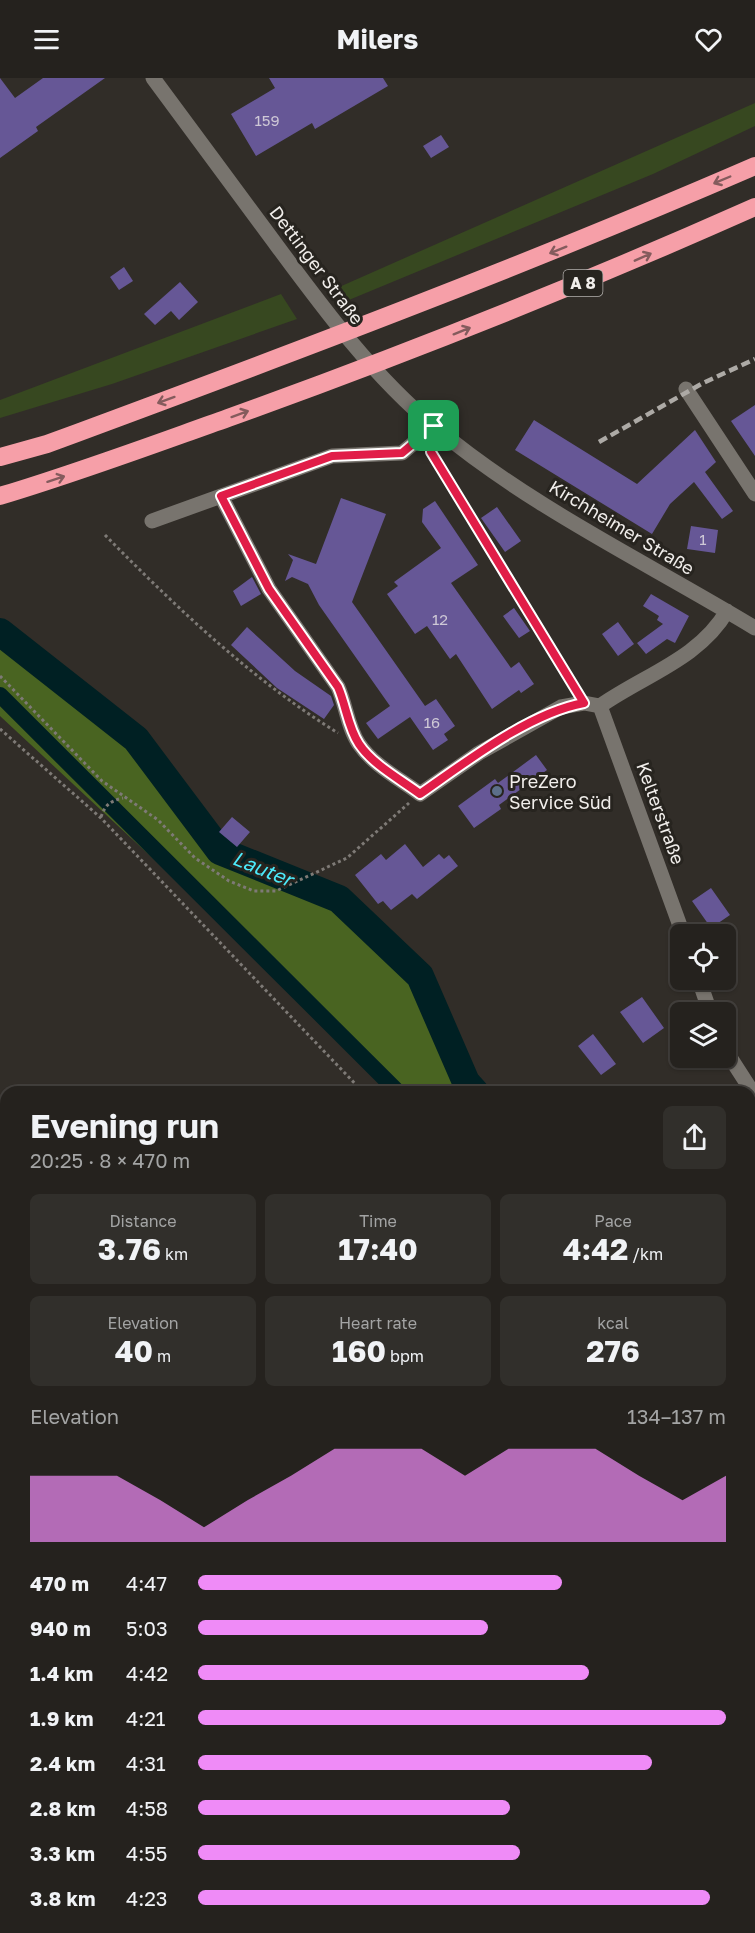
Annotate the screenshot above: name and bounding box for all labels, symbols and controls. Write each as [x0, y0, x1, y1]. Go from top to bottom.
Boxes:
icon: menu [30, 23, 63, 56]
text: Milers [337, 23, 418, 55]
icon: heart [692, 23, 725, 56]
house number: 159 [254, 111, 280, 129]
one-way arrow [714, 175, 732, 186]
street label: Dettinger Straße [265, 202, 369, 328]
one-way arrow [549, 245, 568, 256]
one-way arrow [633, 251, 651, 262]
road number: A 8 [564, 270, 602, 296]
one-way arrow [452, 325, 471, 336]
one-way arrow [157, 396, 176, 407]
pin [408, 400, 459, 451]
one-way arrow [230, 407, 248, 418]
icon: arrive [417, 409, 450, 442]
one-way arrow [46, 473, 65, 484]
street label: Kirchheimer Straße [545, 475, 699, 579]
house number: 1 [699, 530, 707, 548]
house number: 12 [432, 610, 448, 628]
house number: 16 [424, 713, 440, 731]
street label: Kelterstraße [632, 759, 690, 867]
place label: PreZero Service Süd [509, 770, 612, 813]
marker: PreZero Service Süd [490, 784, 504, 798]
water label: Lauter [230, 845, 299, 892]
map controls [670, 924, 736, 1068]
button: locate [670, 924, 736, 990]
button: layers [670, 1002, 736, 1068]
text: Evening run [30, 1106, 219, 1145]
button: share [663, 1106, 726, 1169]
text: 20:25 · 8 × 470 m [30, 1148, 190, 1172]
text: Distance [109, 1211, 177, 1231]
text: Time [359, 1211, 397, 1231]
text: Pace [594, 1211, 632, 1231]
text: 3.76 [98, 1231, 161, 1267]
text: 17:40 [338, 1231, 418, 1267]
text: 4:42 [563, 1231, 628, 1267]
text: km [161, 1244, 188, 1264]
text: /km [628, 1244, 663, 1264]
text: Elevation [107, 1313, 179, 1333]
text: Heart rate [339, 1313, 417, 1333]
text: kcal [597, 1313, 629, 1333]
text: 40 [115, 1333, 153, 1369]
text: 160 [332, 1333, 386, 1369]
text: 276 [586, 1333, 640, 1369]
text: m [153, 1346, 171, 1366]
text: bpm [386, 1346, 424, 1366]
text: Elevation [30, 1404, 119, 1428]
text: 134–137 m [627, 1404, 726, 1428]
text: 470 m [30, 1571, 89, 1595]
text: 4:47 [126, 1571, 167, 1595]
text: 940 m [30, 1616, 91, 1640]
text: 5:03 [126, 1616, 168, 1640]
text: 1.4 km [30, 1661, 93, 1685]
text: 4:42 [126, 1661, 168, 1685]
text: 1.9 km [30, 1706, 94, 1730]
text: 4:21 [126, 1706, 166, 1730]
text: 2.4 km [30, 1751, 95, 1775]
text: 4:31 [126, 1751, 166, 1775]
text: 2.8 km [30, 1796, 96, 1820]
text: 4:58 [126, 1796, 168, 1820]
text: 3.3 km [30, 1841, 95, 1865]
text: 4:55 [126, 1841, 167, 1865]
text: 3.8 km [30, 1886, 96, 1910]
text: 4:23 [126, 1886, 168, 1910]

